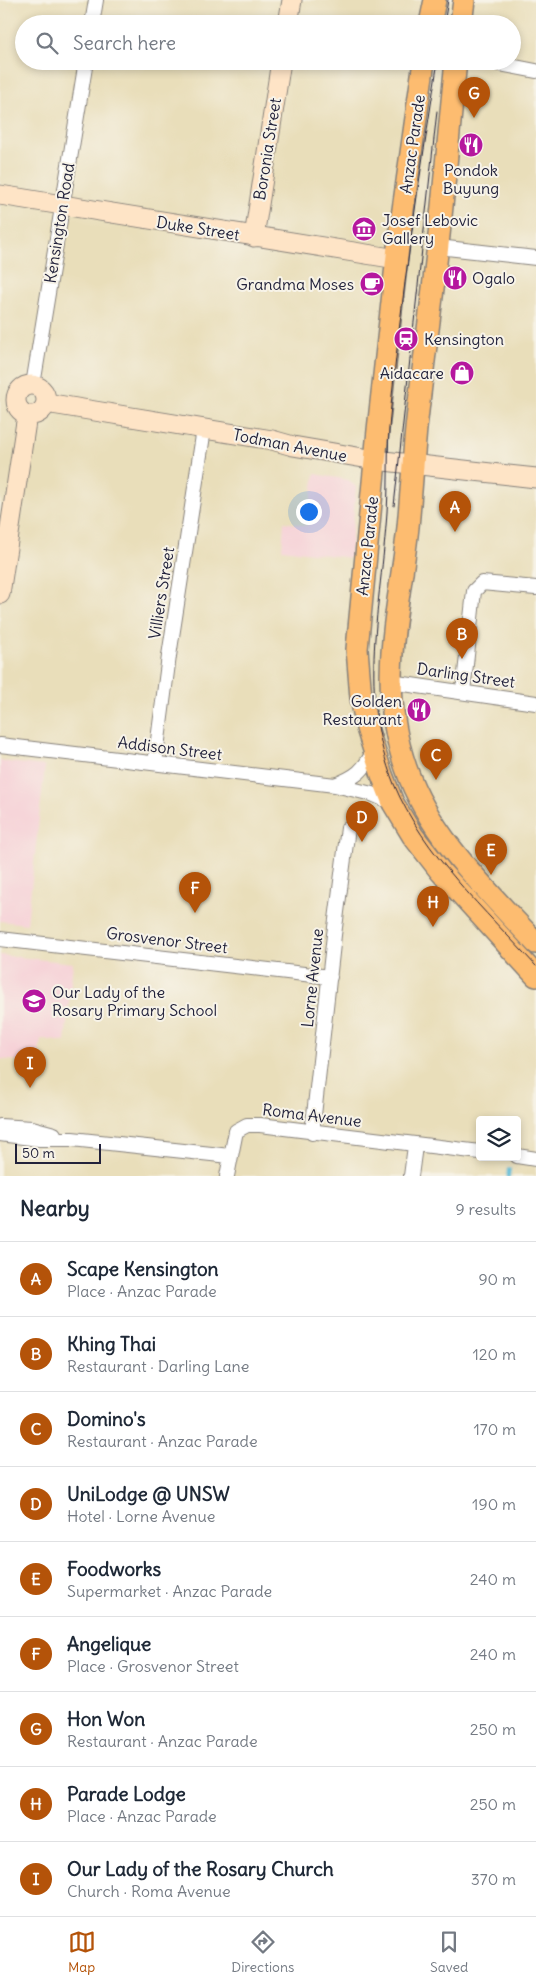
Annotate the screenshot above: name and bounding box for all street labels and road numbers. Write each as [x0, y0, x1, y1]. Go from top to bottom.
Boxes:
street label: Anzac Parade [395, 93, 429, 195]
street label: Boronia Street [249, 96, 285, 202]
street label: Kensington Road [40, 161, 78, 285]
street label: Duke Street [155, 212, 242, 245]
street label: Todman Avenue [231, 424, 349, 466]
street label: Anzac Parade [352, 495, 382, 597]
street label: Villiers Street [144, 545, 178, 641]
street label: Darling Street [416, 658, 517, 692]
street label: Addison Street [117, 732, 224, 764]
street label: Grosvenor Street [105, 923, 229, 957]
street label: Lorne Avenue [297, 928, 327, 1028]
street label: Roma Avenue [261, 1099, 363, 1131]

